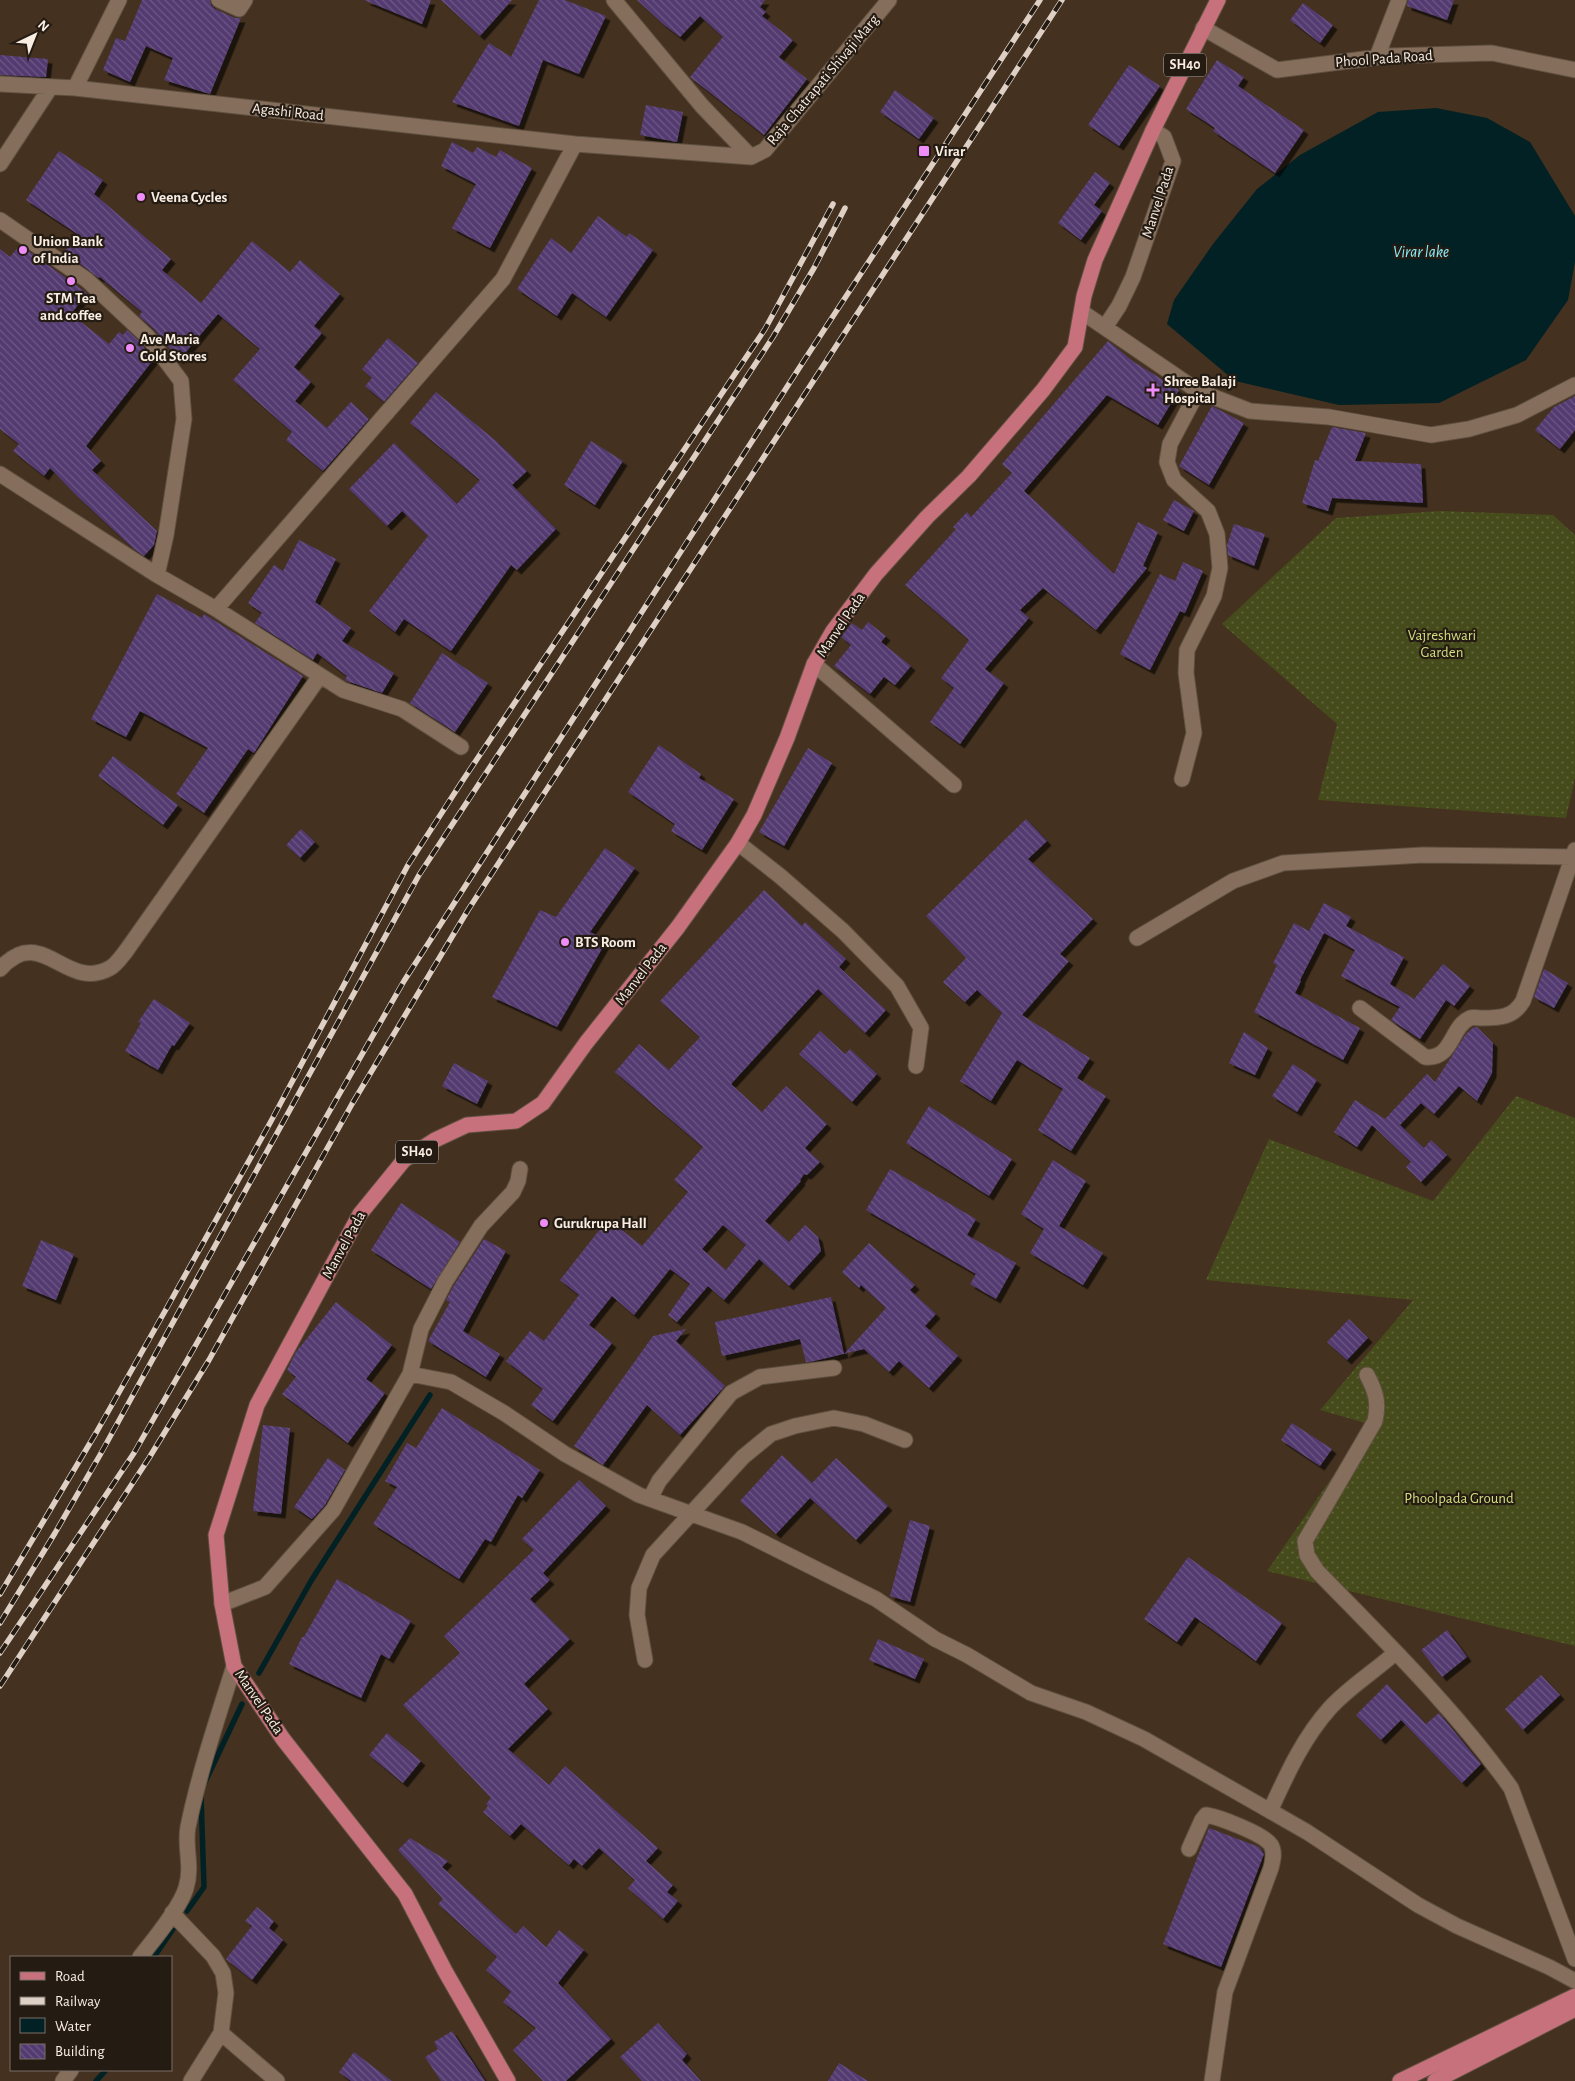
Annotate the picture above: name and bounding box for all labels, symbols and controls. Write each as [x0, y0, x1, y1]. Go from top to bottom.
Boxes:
north arrow [10, 10, 60, 60]
street label: Raja Chatrapati Shivaji Marg [764, 12, 882, 148]
text: N [35, 18, 52, 35]
street label: Phool Pada Road [1335, 48, 1434, 70]
road number: SH40 [1164, 54, 1206, 76]
street label: Agashi Road [251, 101, 325, 123]
marker: Virar [917, 144, 931, 158]
place label: Virar [935, 144, 966, 159]
street label: Manvel Pada [1139, 164, 1177, 240]
place label: Veena Cycles [151, 190, 228, 205]
marker: Veena Cycles [135, 191, 147, 203]
place label: Union Bank of India [33, 234, 103, 266]
marker: Union Bank of India [17, 244, 29, 256]
water label: Virar lake [1393, 244, 1449, 260]
marker: STM Tea and coffee [65, 275, 77, 287]
place label: STM Tea and coffee [40, 291, 102, 323]
place label: Ave Maria Cold Stores [140, 332, 207, 364]
marker: Ave Maria Cold Stores [124, 342, 136, 354]
place label: Shree Balaji Hospital [1164, 374, 1236, 406]
marker: Shree Balaji Hospital [1146, 383, 1160, 397]
street label: Manvel Pada [814, 590, 868, 660]
park label: Vajreshwari Garden [1408, 628, 1476, 660]
place label: BTS Room [575, 935, 636, 950]
marker: BTS Room [559, 936, 571, 948]
street label: Manvel Pada [612, 940, 670, 1008]
road number: SH40 [396, 1140, 438, 1164]
street label: Manvel Pada [319, 1209, 369, 1281]
place label: Gurukrupa Hall [554, 1216, 647, 1231]
marker: Gurukrupa Hall [538, 1217, 550, 1229]
park label: Phoolpada Ground [1404, 1491, 1514, 1506]
street label: Manvel Pada [232, 1667, 286, 1737]
legend [10, 1956, 172, 2071]
text: Road [55, 1969, 85, 1984]
text: Railway [55, 1994, 101, 2009]
text: Water [55, 2019, 91, 2034]
text: Building [55, 2044, 105, 2059]

